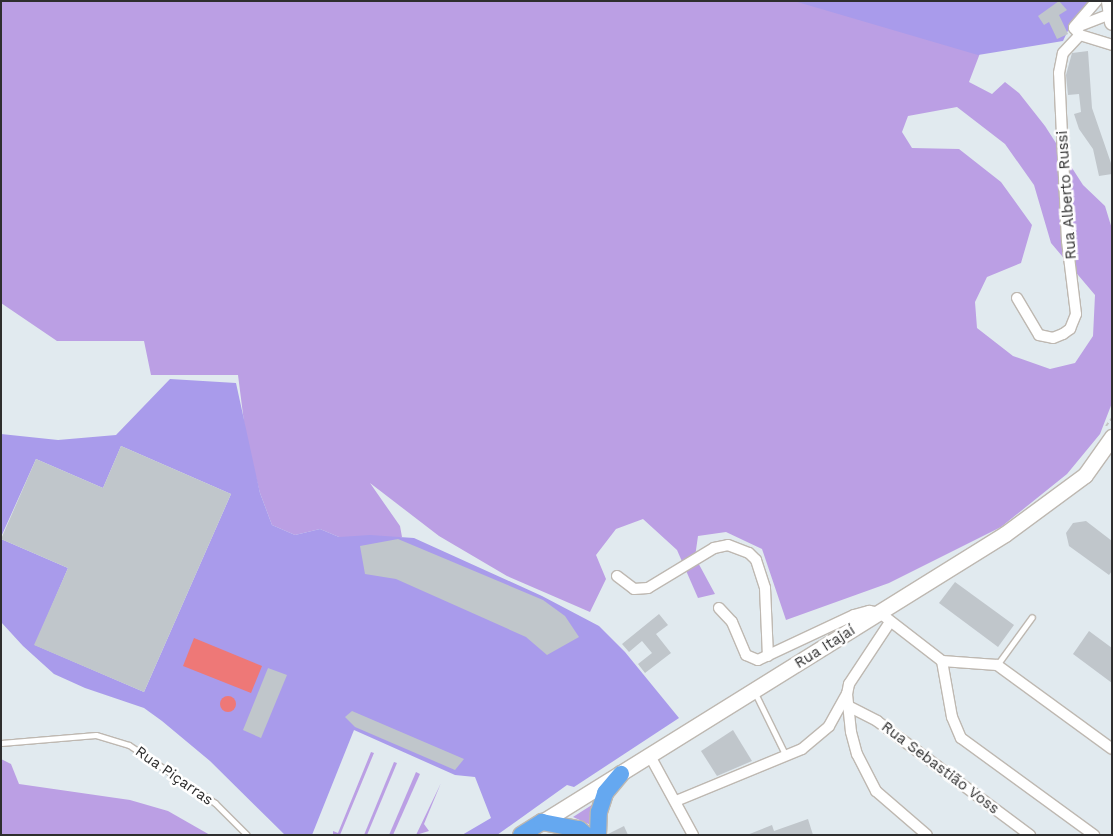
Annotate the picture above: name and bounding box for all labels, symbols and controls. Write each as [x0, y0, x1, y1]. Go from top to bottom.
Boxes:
street label: Rua Alberto Russi [1053, 129, 1081, 261]
street label: Rua Itajaí [791, 621, 859, 673]
street label: Rua Sebastião Voss [877, 718, 1003, 818]
street label: Rua Piçarras [132, 742, 216, 810]

